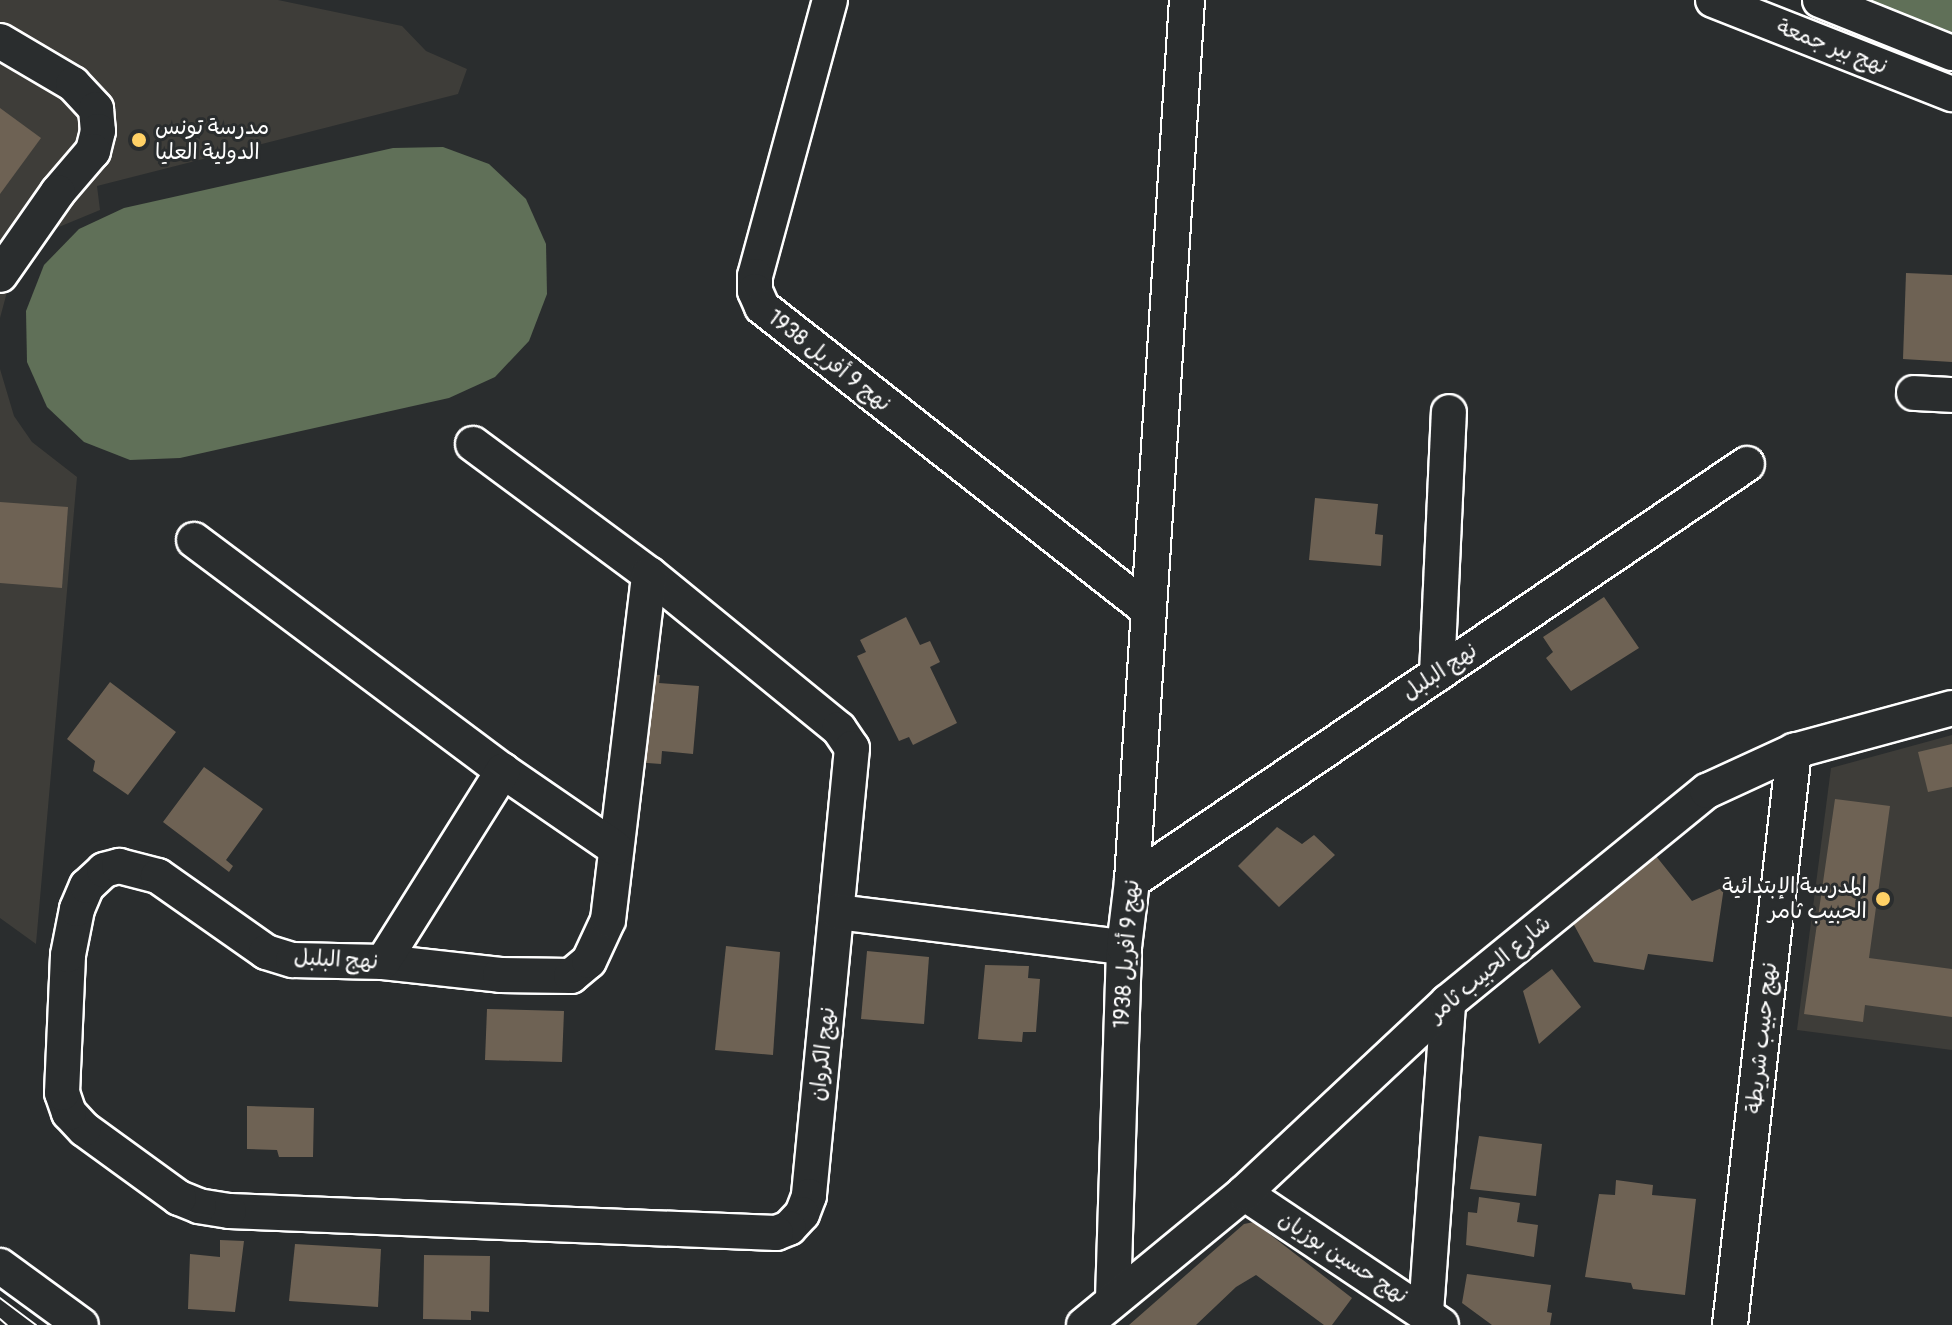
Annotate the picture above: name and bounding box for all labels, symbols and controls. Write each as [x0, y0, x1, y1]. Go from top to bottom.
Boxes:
street label: نهج بير جمعة [1773, 14, 1891, 80]
place label: مدرسة تونس الدولية العليا [155, 114, 269, 166]
marker: مدرسة تونس الدولية العليا [130, 131, 148, 149]
street label: نهج 9 أفريل 1938 [762, 305, 896, 417]
street label: نهج البلبل [1398, 637, 1482, 707]
place label: المدرسة الإبتدائية الحبيب ثامر [1722, 873, 1867, 924]
street label: نهج 9 أفريل 1938 [1109, 879, 1145, 1029]
marker: المدرسة الإبتدائية الحبيب ثامر [1874, 890, 1892, 908]
street label: شارع الحبيب ثامر [1424, 910, 1556, 1028]
street label: نهج البلبل [293, 945, 379, 975]
street label: نهج حبيب شريطة [1741, 961, 1783, 1115]
street label: نهج الكروان [805, 1006, 841, 1102]
street label: نهج حسين بوزيان [1273, 1206, 1413, 1310]

